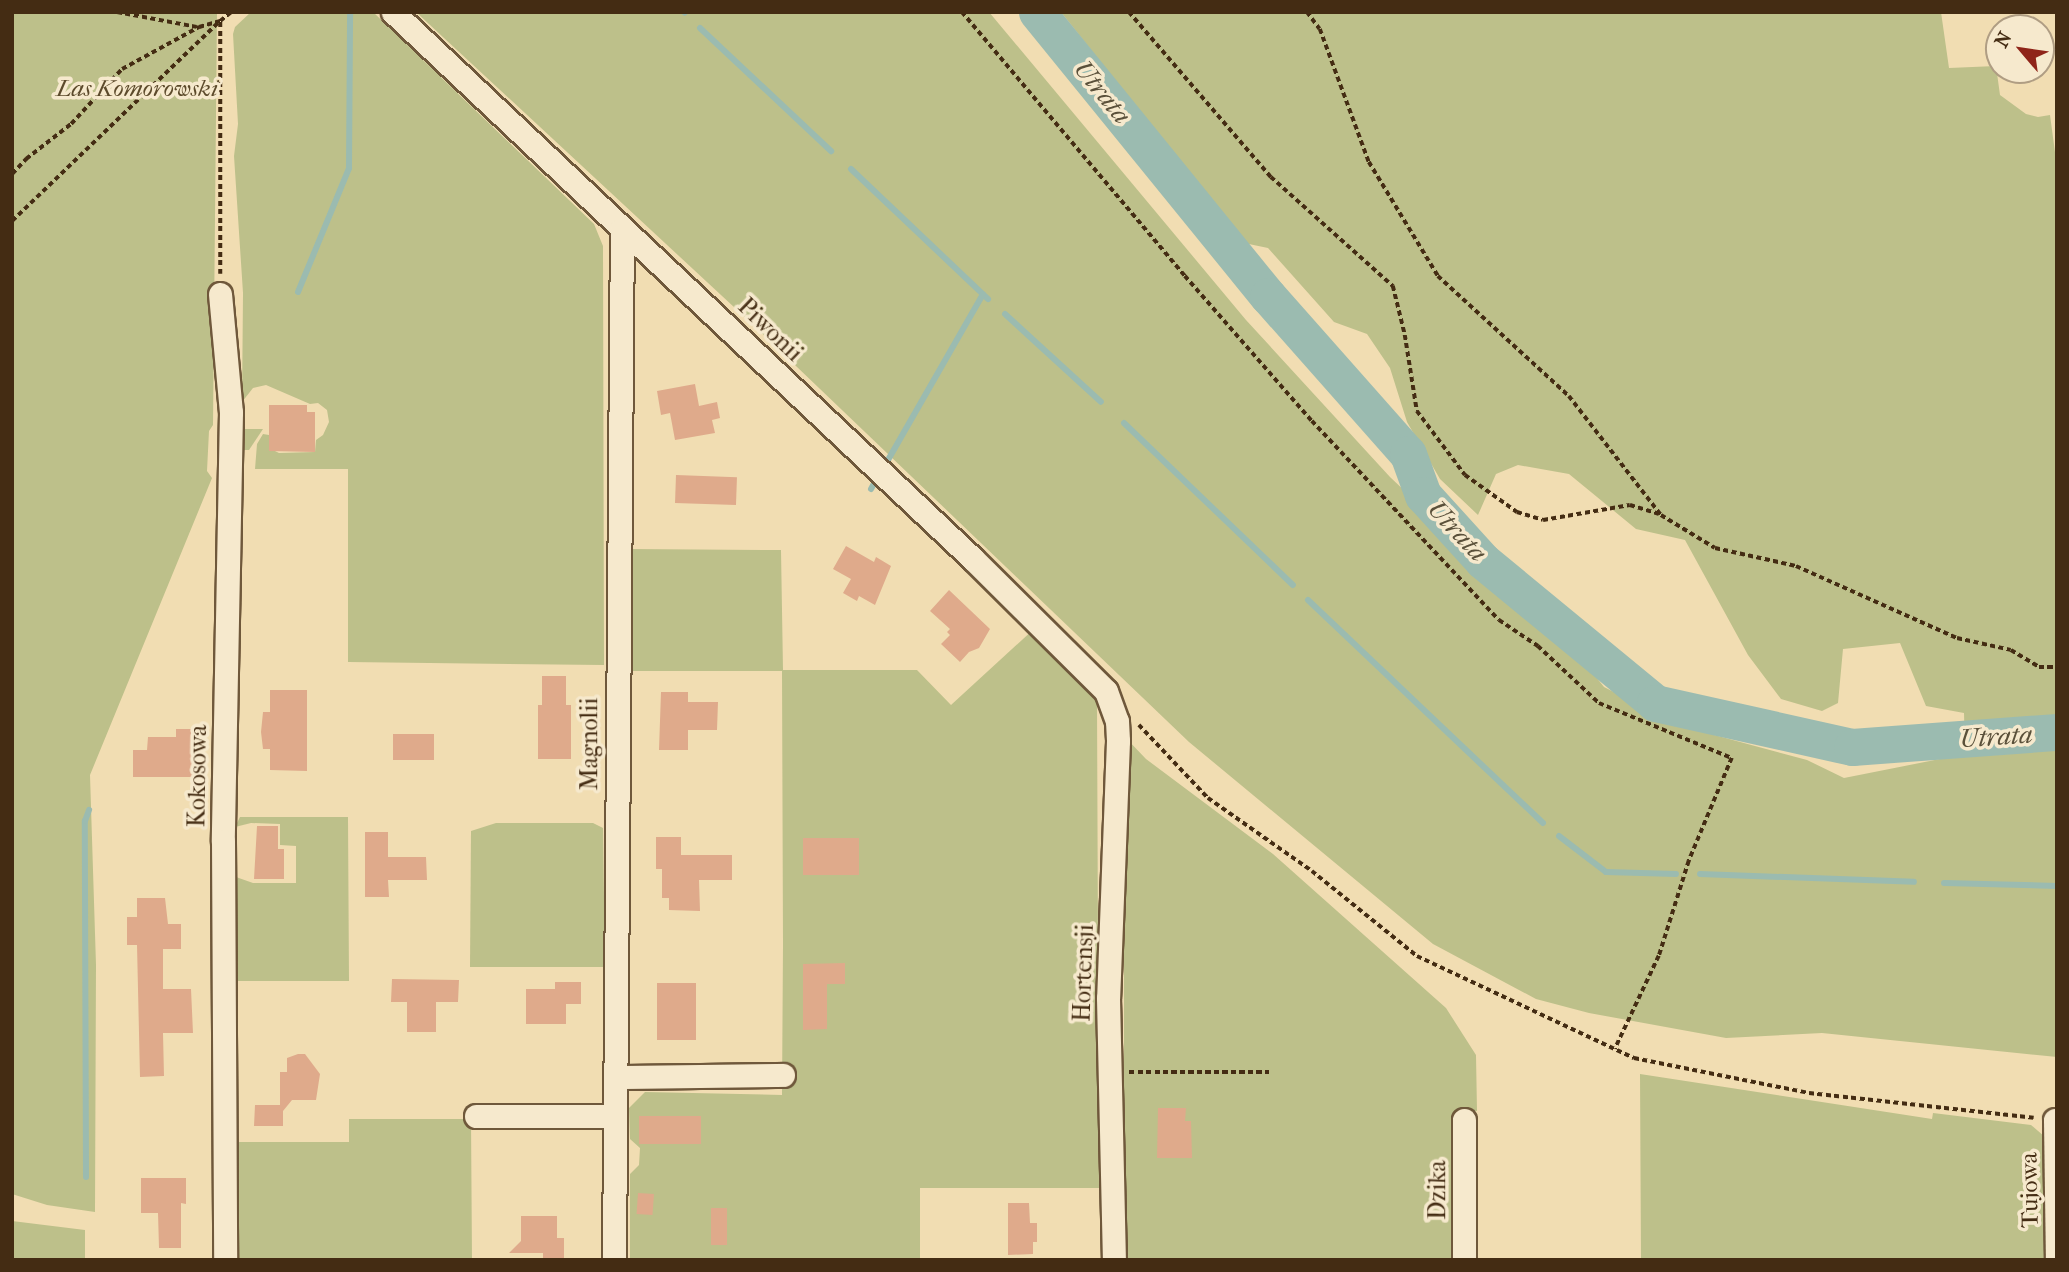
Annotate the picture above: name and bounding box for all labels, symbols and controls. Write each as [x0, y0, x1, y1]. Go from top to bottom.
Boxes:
north arrow [1985, 14, 2055, 84]
text: N [1990, 28, 2016, 51]
water label: Utrata [1067, 54, 1137, 130]
park label: Las Komorowski [56, 75, 218, 103]
street label: Piwonii [732, 292, 808, 368]
water label: Utrata [1421, 494, 1493, 568]
street label: Magnolii [576, 698, 604, 790]
water label: Utrata [1958, 719, 2034, 755]
street label: Kokosowa [183, 725, 213, 827]
street label: Hortensji [1068, 924, 1100, 1022]
street label: Tujowa [2015, 1152, 2045, 1228]
street label: Dzika [1424, 1160, 1452, 1220]

